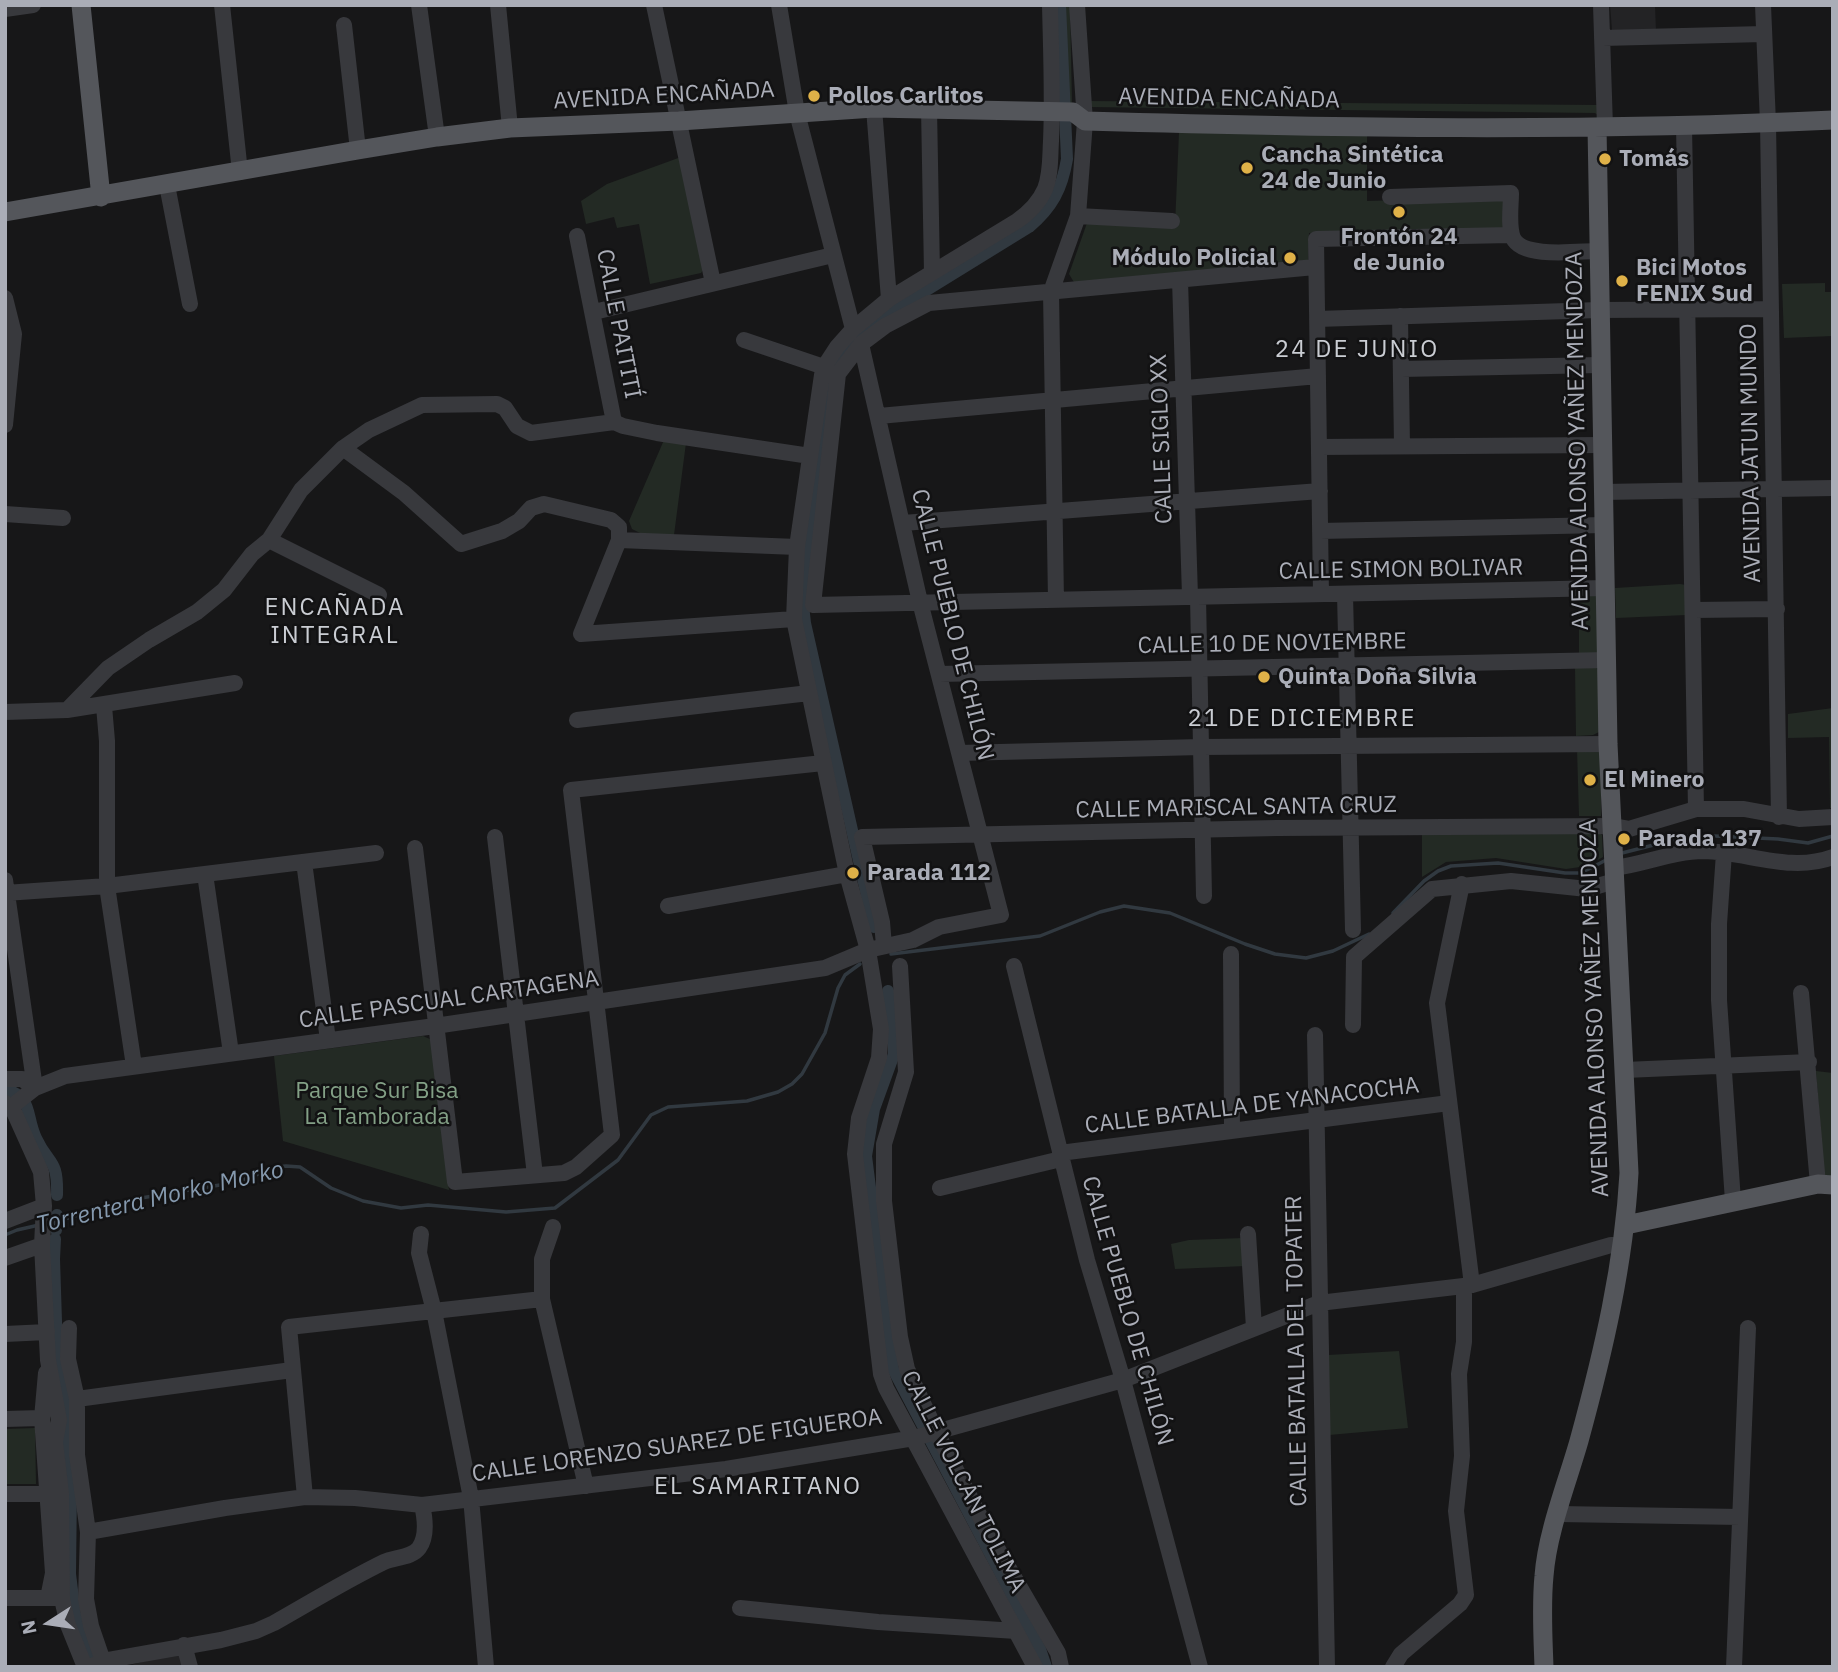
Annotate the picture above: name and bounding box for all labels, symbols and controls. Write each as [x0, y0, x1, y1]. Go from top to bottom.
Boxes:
street label: AVENIDA ENCAÑADA [553, 76, 775, 116]
place label: Pollos Carlitos [828, 82, 984, 110]
street label: AVENIDA ENCAÑADA [1118, 83, 1340, 115]
marker: Pollos Carlitos [806, 88, 822, 104]
place label: Cancha Sintética 24 de Junio [1261, 141, 1444, 195]
place label: Tomás [1619, 145, 1689, 173]
marker: Tomás [1597, 151, 1613, 167]
marker: Cancha Sintética 24 de Junio [1239, 160, 1255, 176]
marker: Frontón 24 de Junio [1391, 204, 1407, 220]
place label: Frontón 24 de Junio [1340, 223, 1458, 277]
place label: Módulo Policial [1111, 244, 1276, 272]
street label: CALLE PAITITÍ [590, 247, 646, 401]
marker: Módulo Policial [1282, 250, 1298, 266]
street label: AVENIDA ALONSO YAÑEZ MENDOZA [1561, 251, 1595, 631]
place label: Bici Motos FENIX Sud [1636, 254, 1753, 308]
marker: Bici Motos FENIX Sud [1614, 273, 1630, 289]
street label: AVENIDA JATUN MUNDO [1735, 323, 1767, 583]
district label: 24 DE JUNIO [1276, 336, 1438, 364]
street label: CALLE SIGLO XX [1145, 353, 1179, 525]
street label: CALLE PUEBLO DE CHILÓN [905, 486, 999, 764]
street label: CALLE SIMON BOLIVAR [1278, 554, 1524, 586]
district label: ENCAÑADA INTEGRAL [266, 594, 404, 650]
street label: CALLE 10 DE NOVIEMBRE [1137, 628, 1407, 660]
place label: Quinta Doña Silvia [1278, 663, 1477, 691]
marker: Quinta Doña Silvia [1256, 669, 1272, 685]
district label: 21 DE DICIEMBRE [1189, 705, 1415, 733]
place label: El Minero [1604, 766, 1705, 794]
marker: El Minero [1582, 772, 1598, 788]
street label: CALLE MARISCAL SANTA CRUZ [1075, 791, 1397, 825]
street label: AVENIDA ALONSO YAÑEZ MENDOZA [1575, 818, 1615, 1198]
place label: Parada 137 [1638, 825, 1762, 853]
marker: Parada 137 [1616, 831, 1632, 847]
place label: Parada 112 [867, 859, 991, 887]
marker: Parada 112 [845, 865, 861, 881]
street label: CALLE PASCUAL CARTAGENA [297, 965, 601, 1035]
street label: CALLE BATALLA DE YANACOCHA [1083, 1072, 1421, 1140]
park label: Parque Sur Bisa La Tamborada [295, 1077, 459, 1131]
water label: Torrentera Morko Morko [33, 1155, 287, 1241]
street label: CALLE PUEBLO DE CHILÓN [1075, 1173, 1179, 1449]
street label: CALLE BATALLA DEL TOPATER [1280, 1195, 1314, 1507]
street label: CALLE VOLCÁN TOLIMA [895, 1366, 1031, 1598]
street label: CALLE LORENZO SUAREZ DE FIGUEROA [470, 1404, 884, 1488]
district label: EL SAMARITANO [656, 1473, 860, 1501]
north arrow [14, 1588, 84, 1658]
text: N [15, 1618, 42, 1637]

